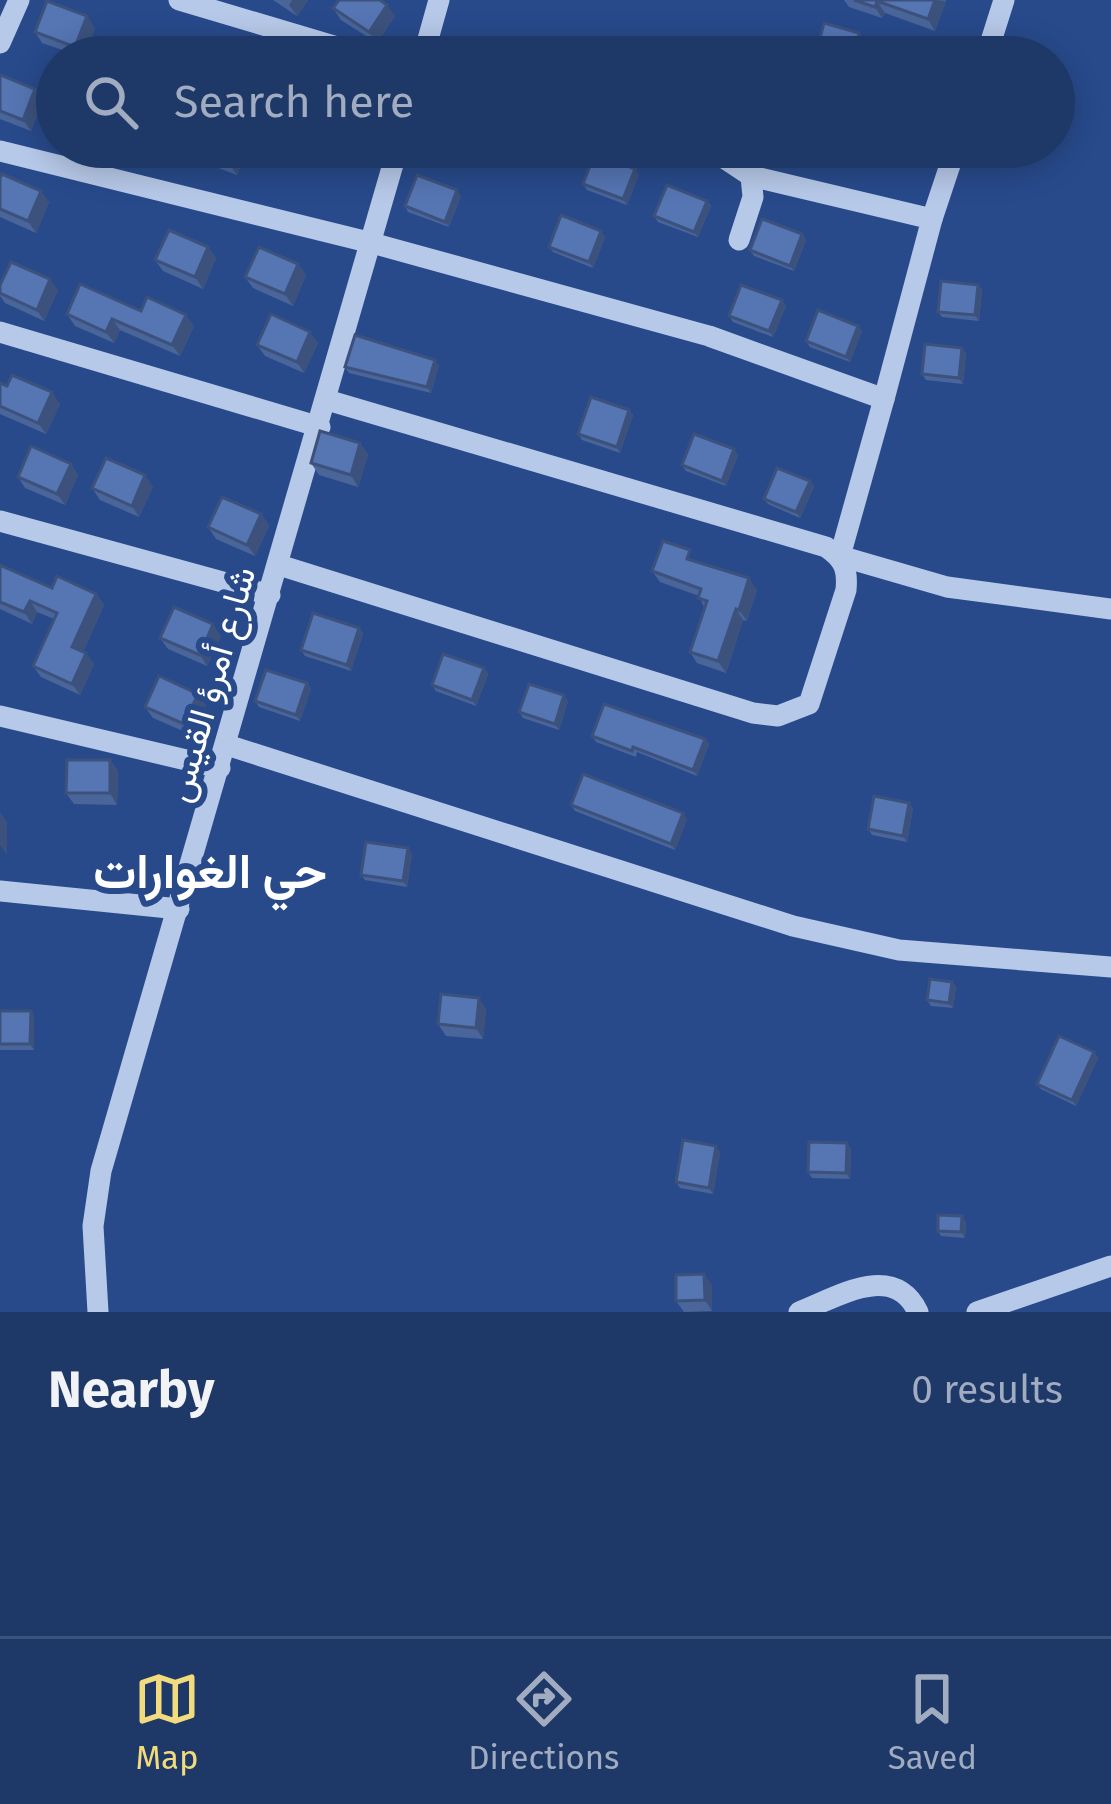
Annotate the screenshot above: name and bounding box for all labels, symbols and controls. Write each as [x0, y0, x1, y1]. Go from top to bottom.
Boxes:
search box [36, 36, 1075, 168]
icon: search [78, 69, 144, 135]
text: Search here [174, 75, 414, 129]
street label: شارع أمرؤ القيس [156, 562, 267, 808]
district label: حي الغوارات [93, 843, 327, 911]
text: Nearby [48, 1359, 214, 1421]
text: 0 results [911, 1367, 1063, 1413]
tab: Map [134, 1666, 200, 1778]
tab: Directions [468, 1666, 620, 1778]
tab: Saved [888, 1666, 977, 1778]

